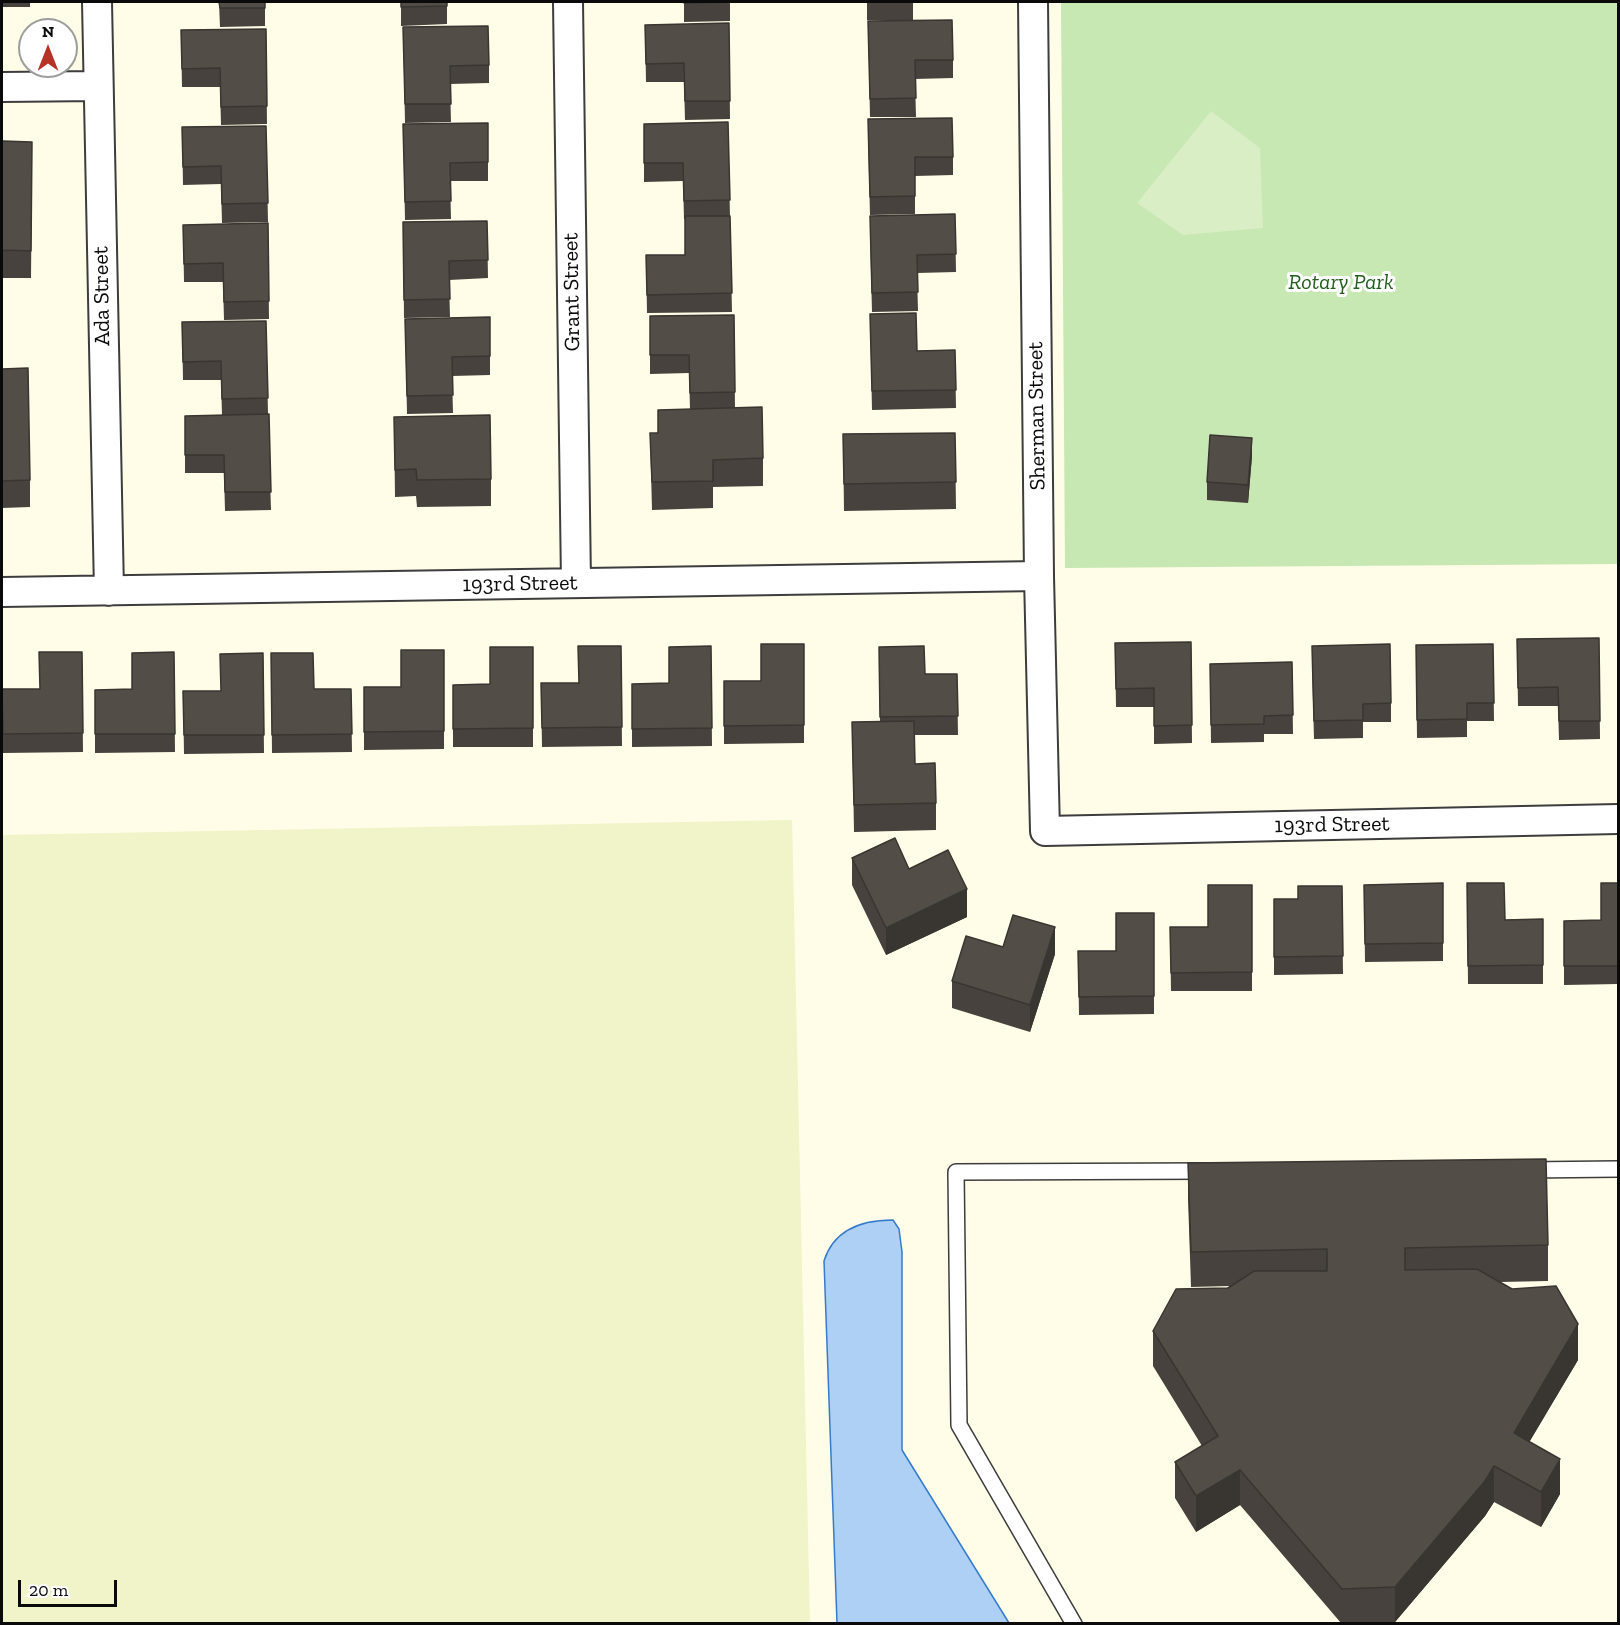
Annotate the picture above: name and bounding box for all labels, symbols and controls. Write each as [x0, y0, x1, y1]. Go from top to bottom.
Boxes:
north arrow [18, 18, 78, 78]
text: N [42, 22, 54, 41]
street label: Grant Street [558, 232, 586, 352]
street label: Ada Street [88, 246, 116, 346]
park label: Rotary Park [1288, 270, 1394, 296]
street label: Sherman Street [1023, 341, 1051, 491]
street label: 193rd Street [462, 570, 578, 598]
street label: 193rd Street [1274, 811, 1390, 839]
scale bar [21, 1568, 120, 1606]
text: 20 m [29, 1579, 68, 1601]

